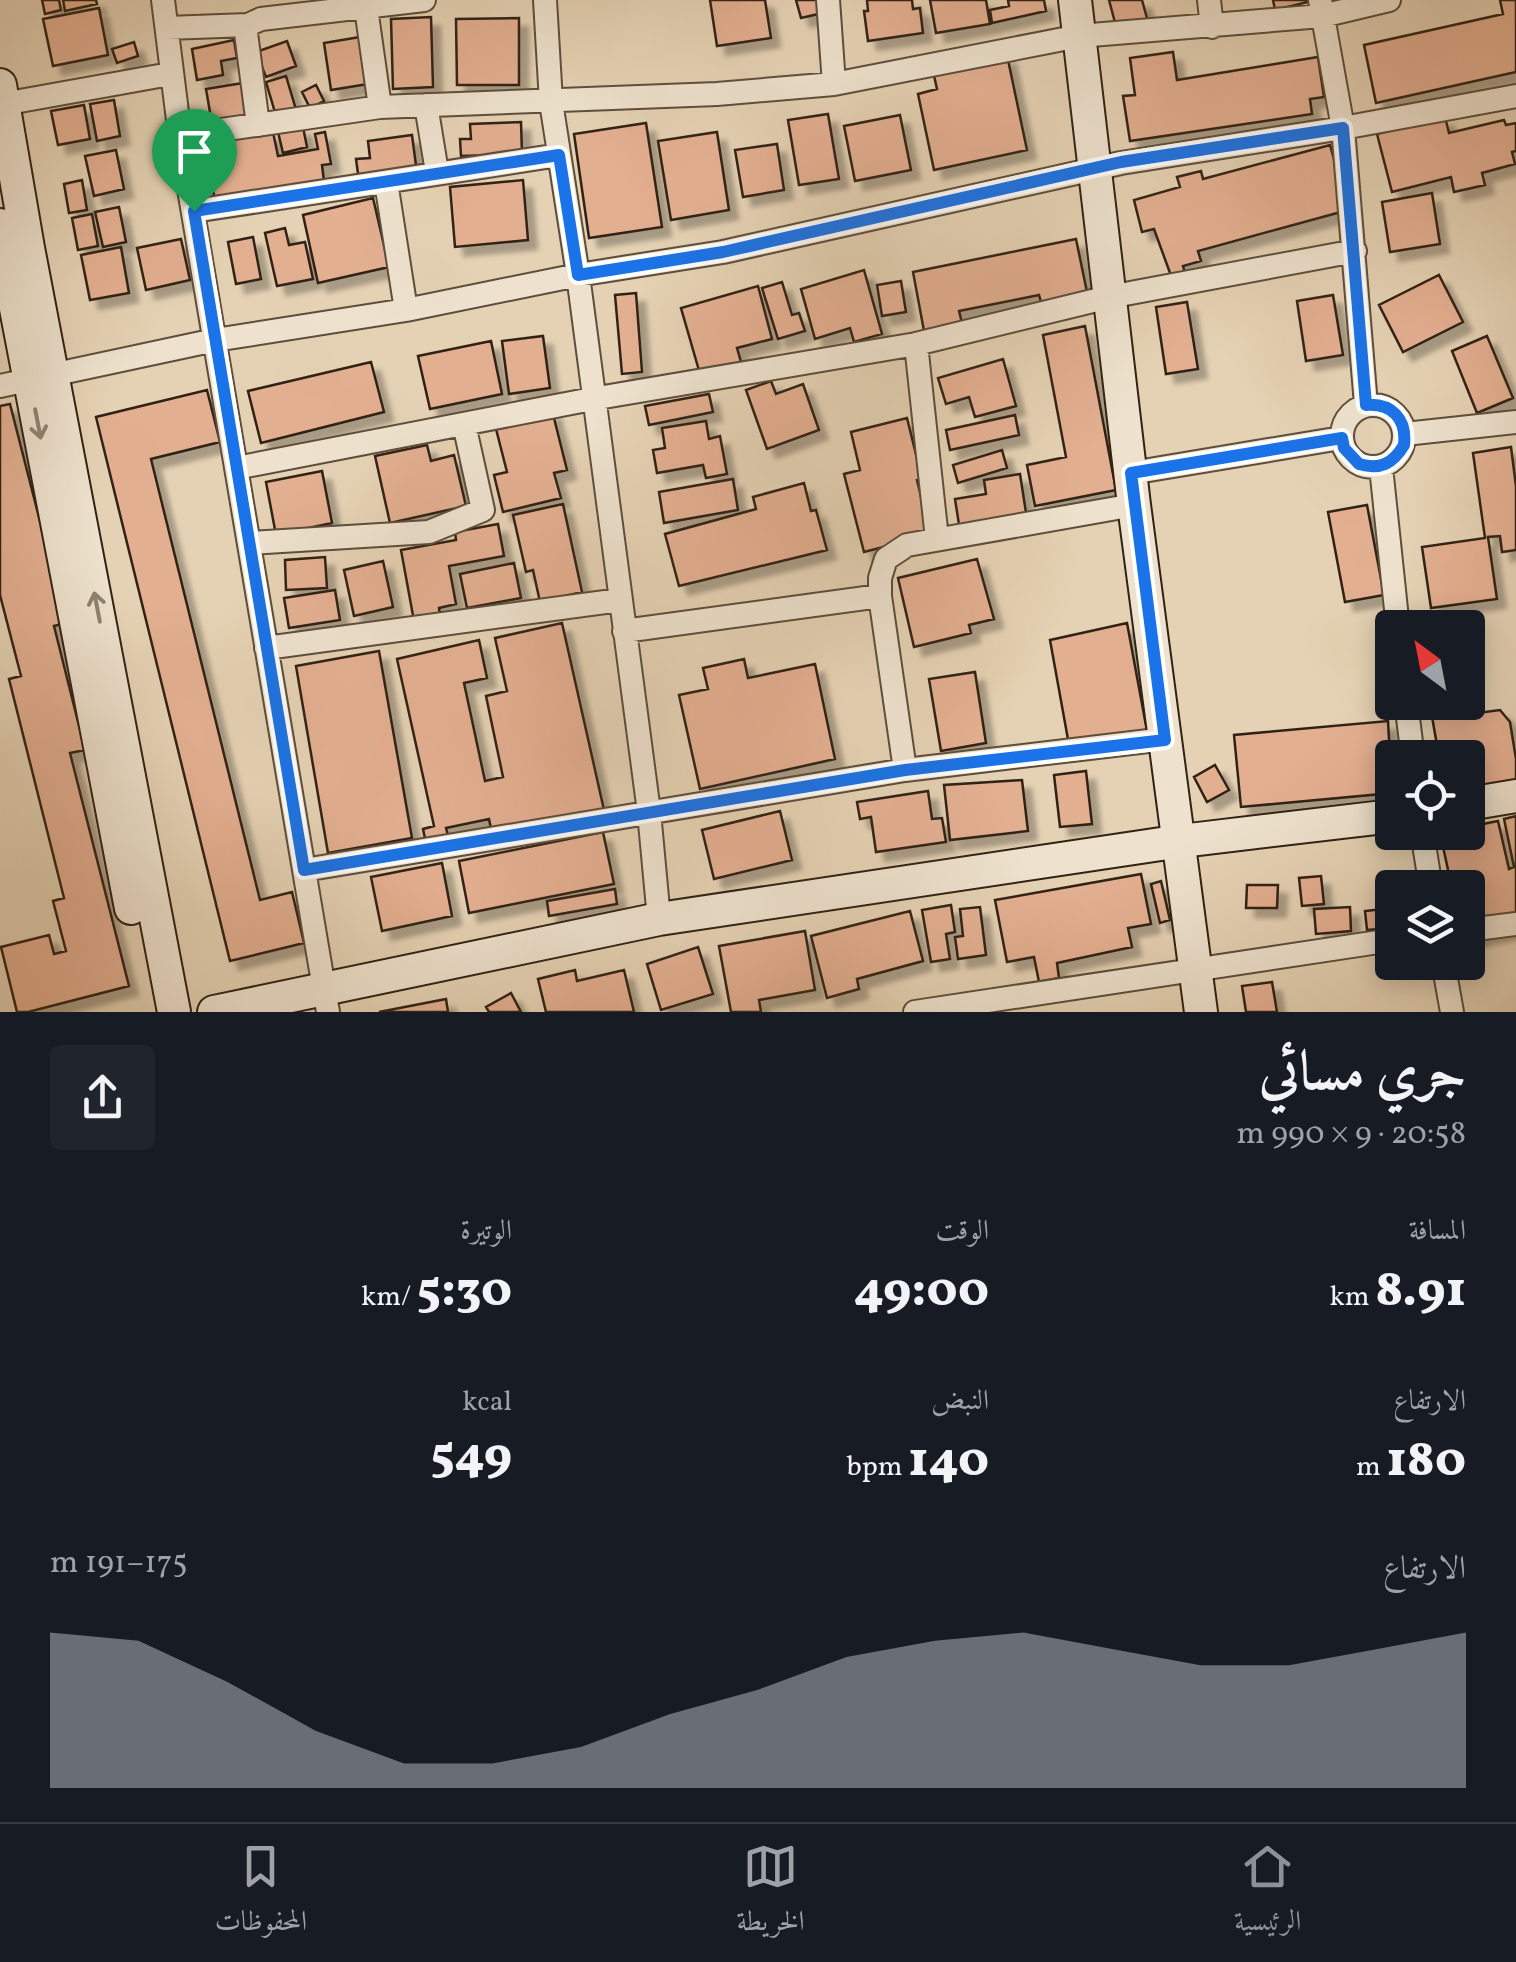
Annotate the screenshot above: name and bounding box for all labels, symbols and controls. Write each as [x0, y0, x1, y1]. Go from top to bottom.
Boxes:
pin [152, 109, 237, 212]
icon: arrive [167, 124, 222, 179]
one-way arrow [29, 407, 48, 439]
one-way arrow [87, 591, 106, 623]
north arrow [1375, 610, 1485, 720]
map controls [1375, 610, 1485, 980]
button: locate [1375, 740, 1485, 850]
button: layers [1375, 870, 1485, 980]
text: جري مسائي [1259, 1037, 1466, 1113]
button: share [50, 1045, 155, 1150]
text: 20:58 · 9 × 990 m [1236, 1113, 1466, 1157]
text: الوتيرة [460, 1212, 512, 1251]
text: الوقت [935, 1212, 989, 1251]
text: المسافة [1409, 1212, 1466, 1251]
text: 5:30 [417, 1257, 512, 1327]
text: 49:00 [854, 1257, 989, 1327]
text: 8.91 [1375, 1257, 1466, 1327]
text: /km [361, 1278, 417, 1317]
text: km [1330, 1278, 1375, 1317]
text: النبض [931, 1382, 989, 1421]
text: الارتفاع [1393, 1382, 1466, 1421]
text: kcal [462, 1383, 512, 1422]
text: 549 [430, 1422, 512, 1492]
text: 140 [908, 1427, 989, 1497]
text: 180 [1387, 1427, 1466, 1497]
text: bpm [847, 1448, 908, 1487]
text: m [1356, 1448, 1387, 1487]
text: 175–191 m [50, 1542, 188, 1586]
text: الارتفاع [1383, 1548, 1466, 1592]
tab: المحفوظات [215, 1839, 307, 1948]
tab: الخريطة [736, 1839, 805, 1948]
tab: الرئيسية [1234, 1839, 1301, 1948]

